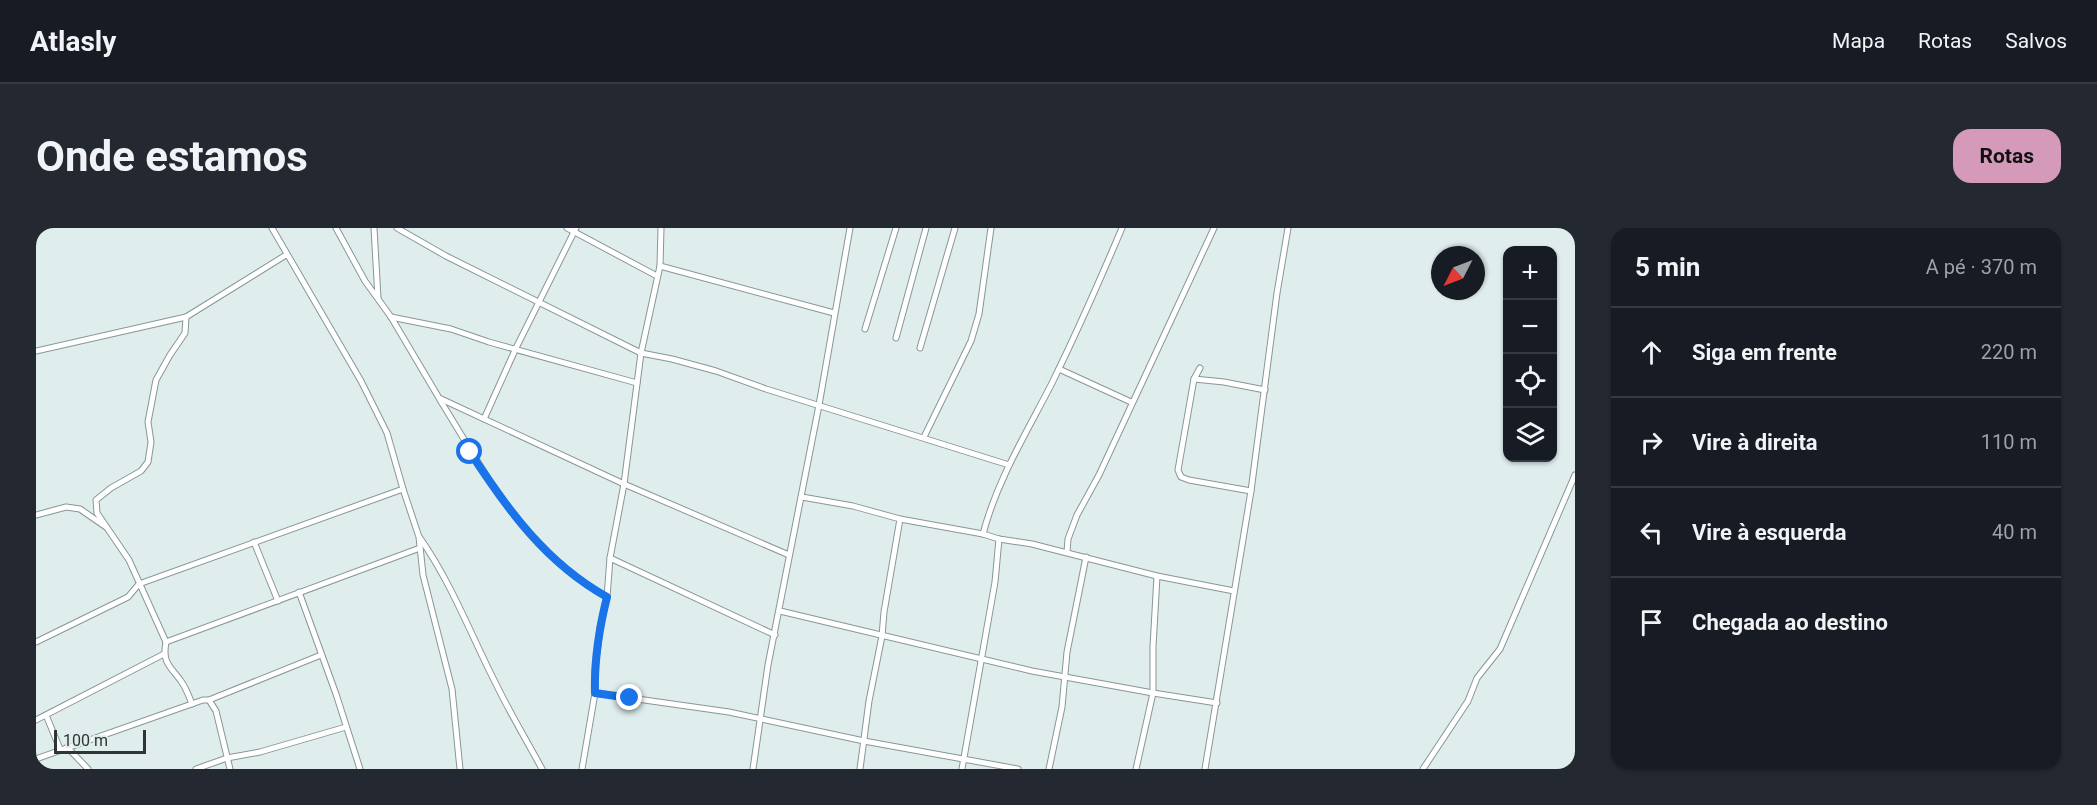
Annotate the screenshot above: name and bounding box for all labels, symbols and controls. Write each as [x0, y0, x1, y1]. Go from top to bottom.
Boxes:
text: Atlasly [30, 25, 116, 58]
text: Mapa [1832, 29, 1885, 53]
text: Rotas [1918, 29, 1972, 53]
text: Salvos [2005, 29, 2067, 53]
button: Rotas [1953, 129, 2061, 183]
text: Onde estamos [36, 132, 308, 181]
north arrow [1431, 246, 1485, 300]
map controls [1503, 246, 1557, 462]
button: + [1503, 246, 1557, 300]
text: 5 min [1635, 252, 1700, 282]
text: A pé · 370 m [1926, 255, 2037, 279]
button: − [1503, 300, 1557, 354]
icon: ahead [1635, 336, 1668, 369]
text: Siga em frente [1692, 340, 1837, 365]
text: 220 m [1981, 340, 2037, 364]
button: locate [1503, 354, 1557, 408]
button: layers [1503, 408, 1557, 462]
icon: right [1635, 426, 1668, 459]
text: Vire à direita [1692, 430, 1818, 455]
text: 110 m [1981, 430, 2037, 454]
route start [456, 438, 482, 464]
icon: left [1635, 516, 1668, 549]
text: Vire à esquerda [1692, 520, 1846, 545]
text: 40 m [1992, 520, 2037, 544]
icon: arrive [1635, 606, 1668, 639]
text: Chegada ao destino [1692, 610, 1888, 635]
route end [616, 684, 642, 710]
scale bar [54, 727, 146, 754]
text: 100 m [63, 731, 108, 750]

